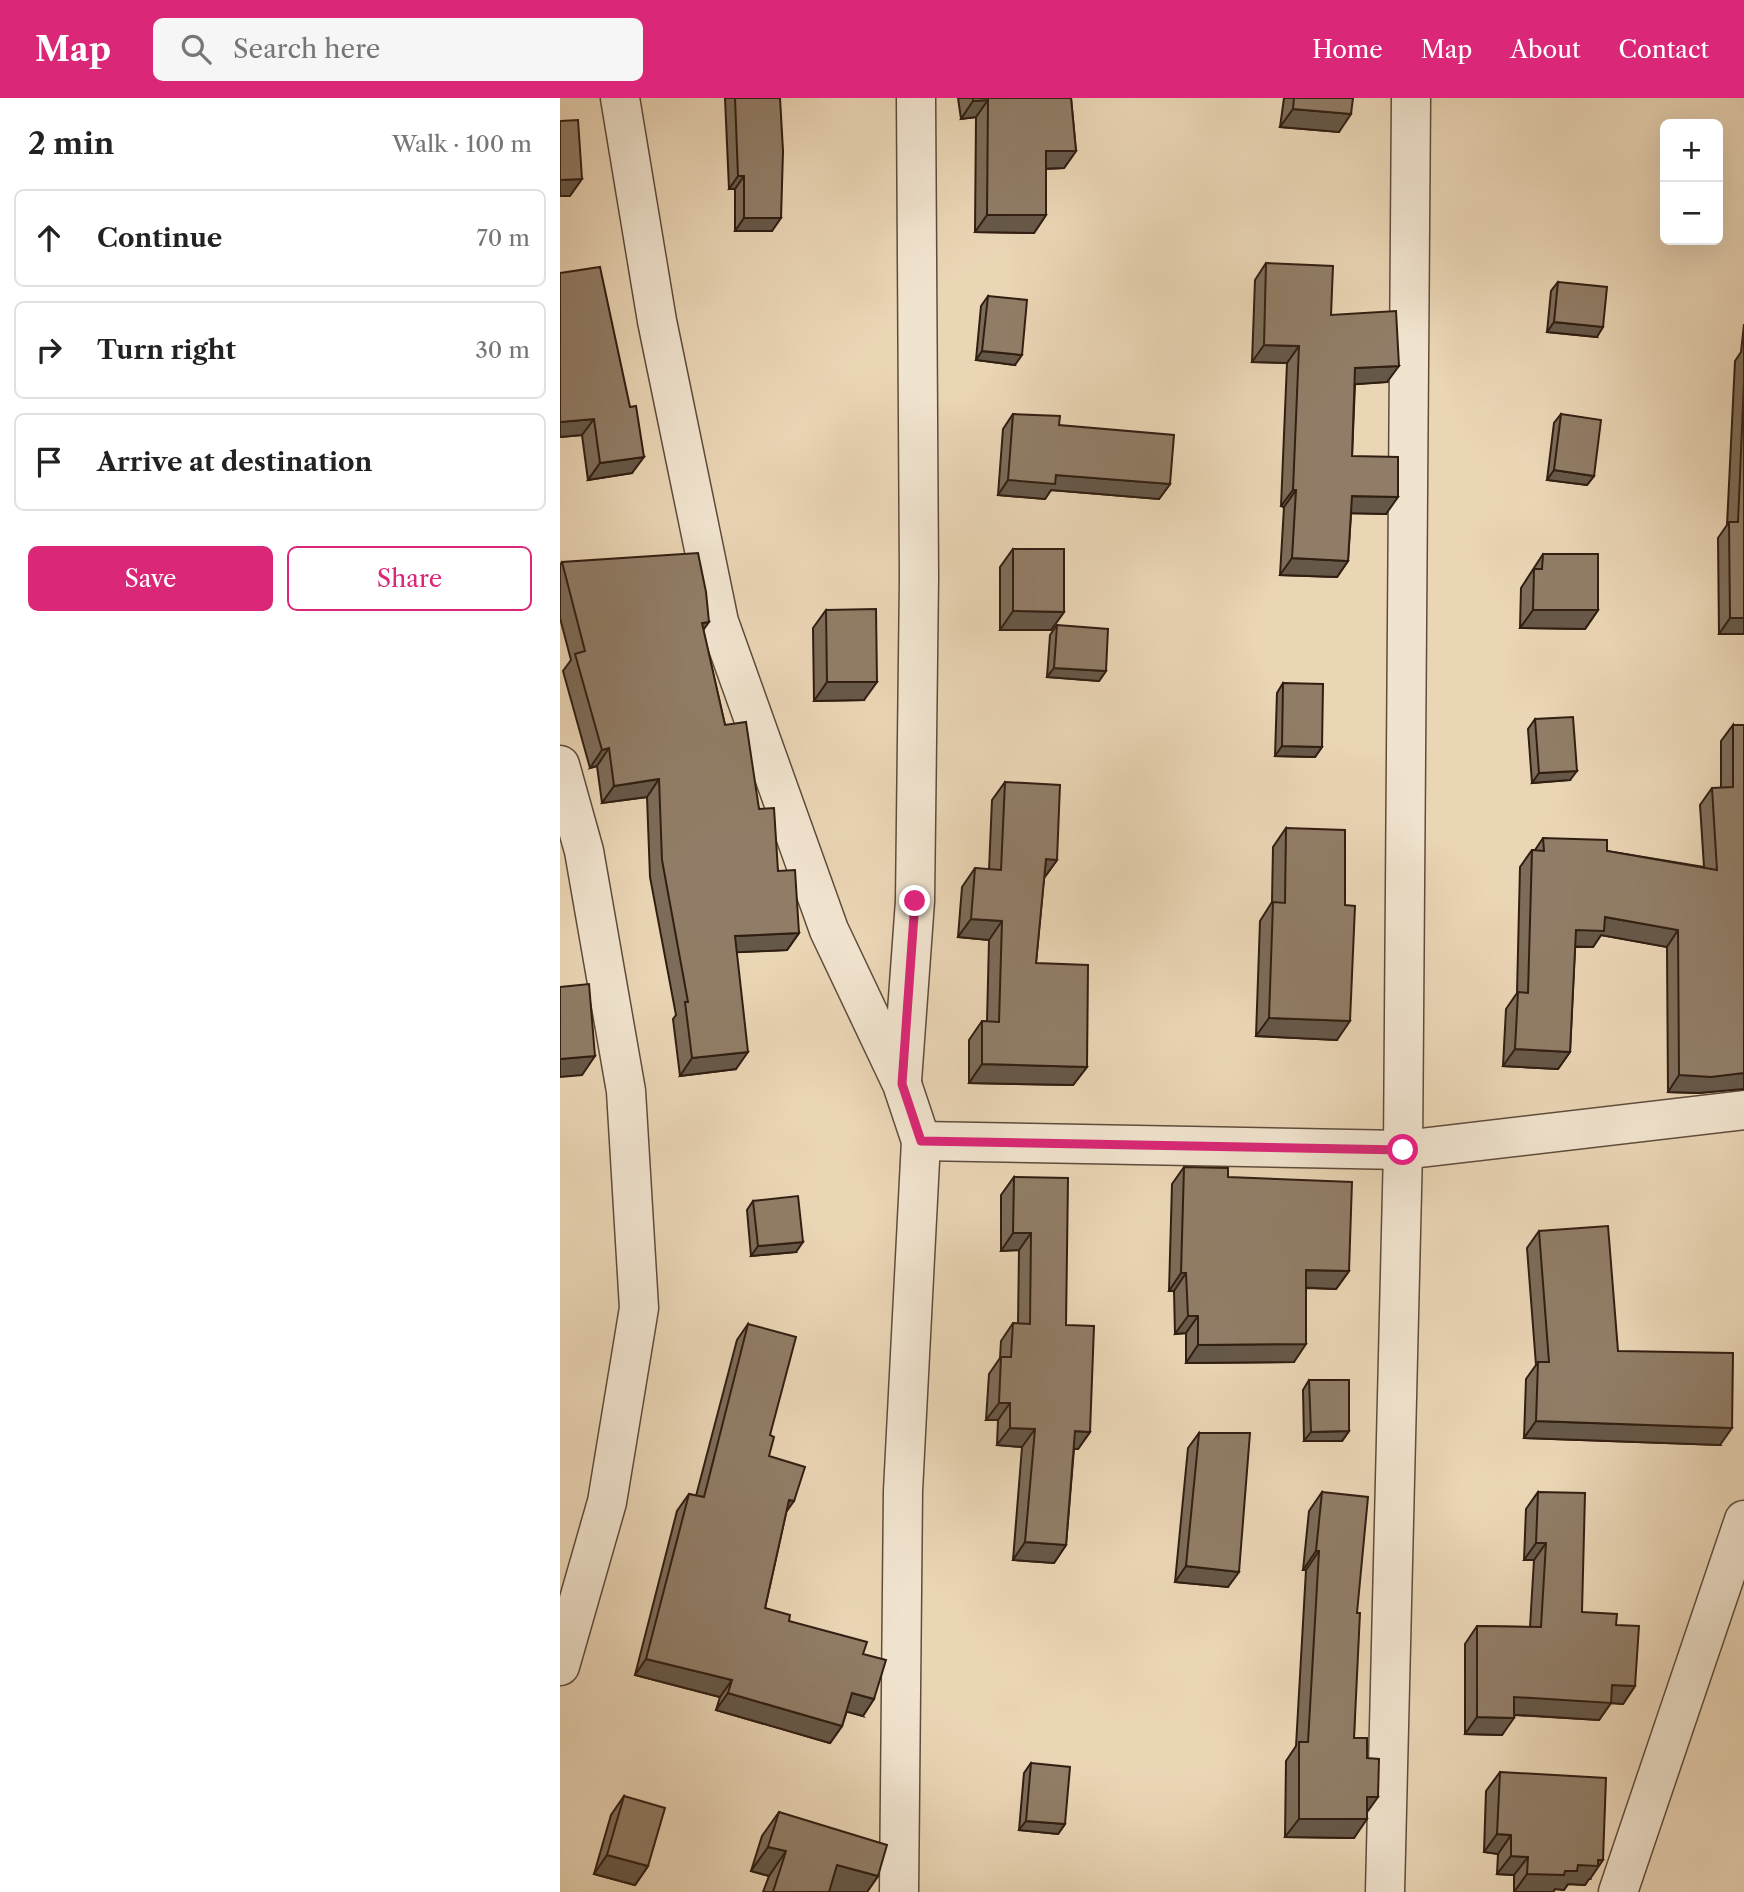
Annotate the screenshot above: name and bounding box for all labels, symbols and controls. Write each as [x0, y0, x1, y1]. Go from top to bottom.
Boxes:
search box [153, 18, 643, 81]
text: Map [35, 29, 111, 70]
icon: search [177, 30, 215, 68]
text: Search here [233, 33, 380, 65]
text: Home [1312, 35, 1383, 64]
text: Map [1421, 35, 1472, 64]
text: About [1510, 35, 1581, 64]
text: Contact [1619, 35, 1709, 64]
map controls [1660, 119, 1723, 245]
button: + [1660, 119, 1723, 182]
text: 2 min [28, 125, 114, 162]
text: Walk · 100 m [392, 130, 532, 158]
button: − [1660, 182, 1723, 245]
icon: ahead [30, 219, 68, 257]
text: Continue [97, 222, 222, 254]
text: 70 m [477, 224, 530, 252]
icon: right [30, 331, 68, 369]
text: Turn right [97, 334, 236, 366]
text: 30 m [475, 336, 530, 364]
icon: arrive [30, 443, 68, 481]
text: Arrive at destination [97, 446, 372, 478]
button: Save [28, 546, 273, 611]
button: Share [287, 546, 532, 611]
route end [899, 885, 930, 916]
route start [1387, 1134, 1418, 1165]

